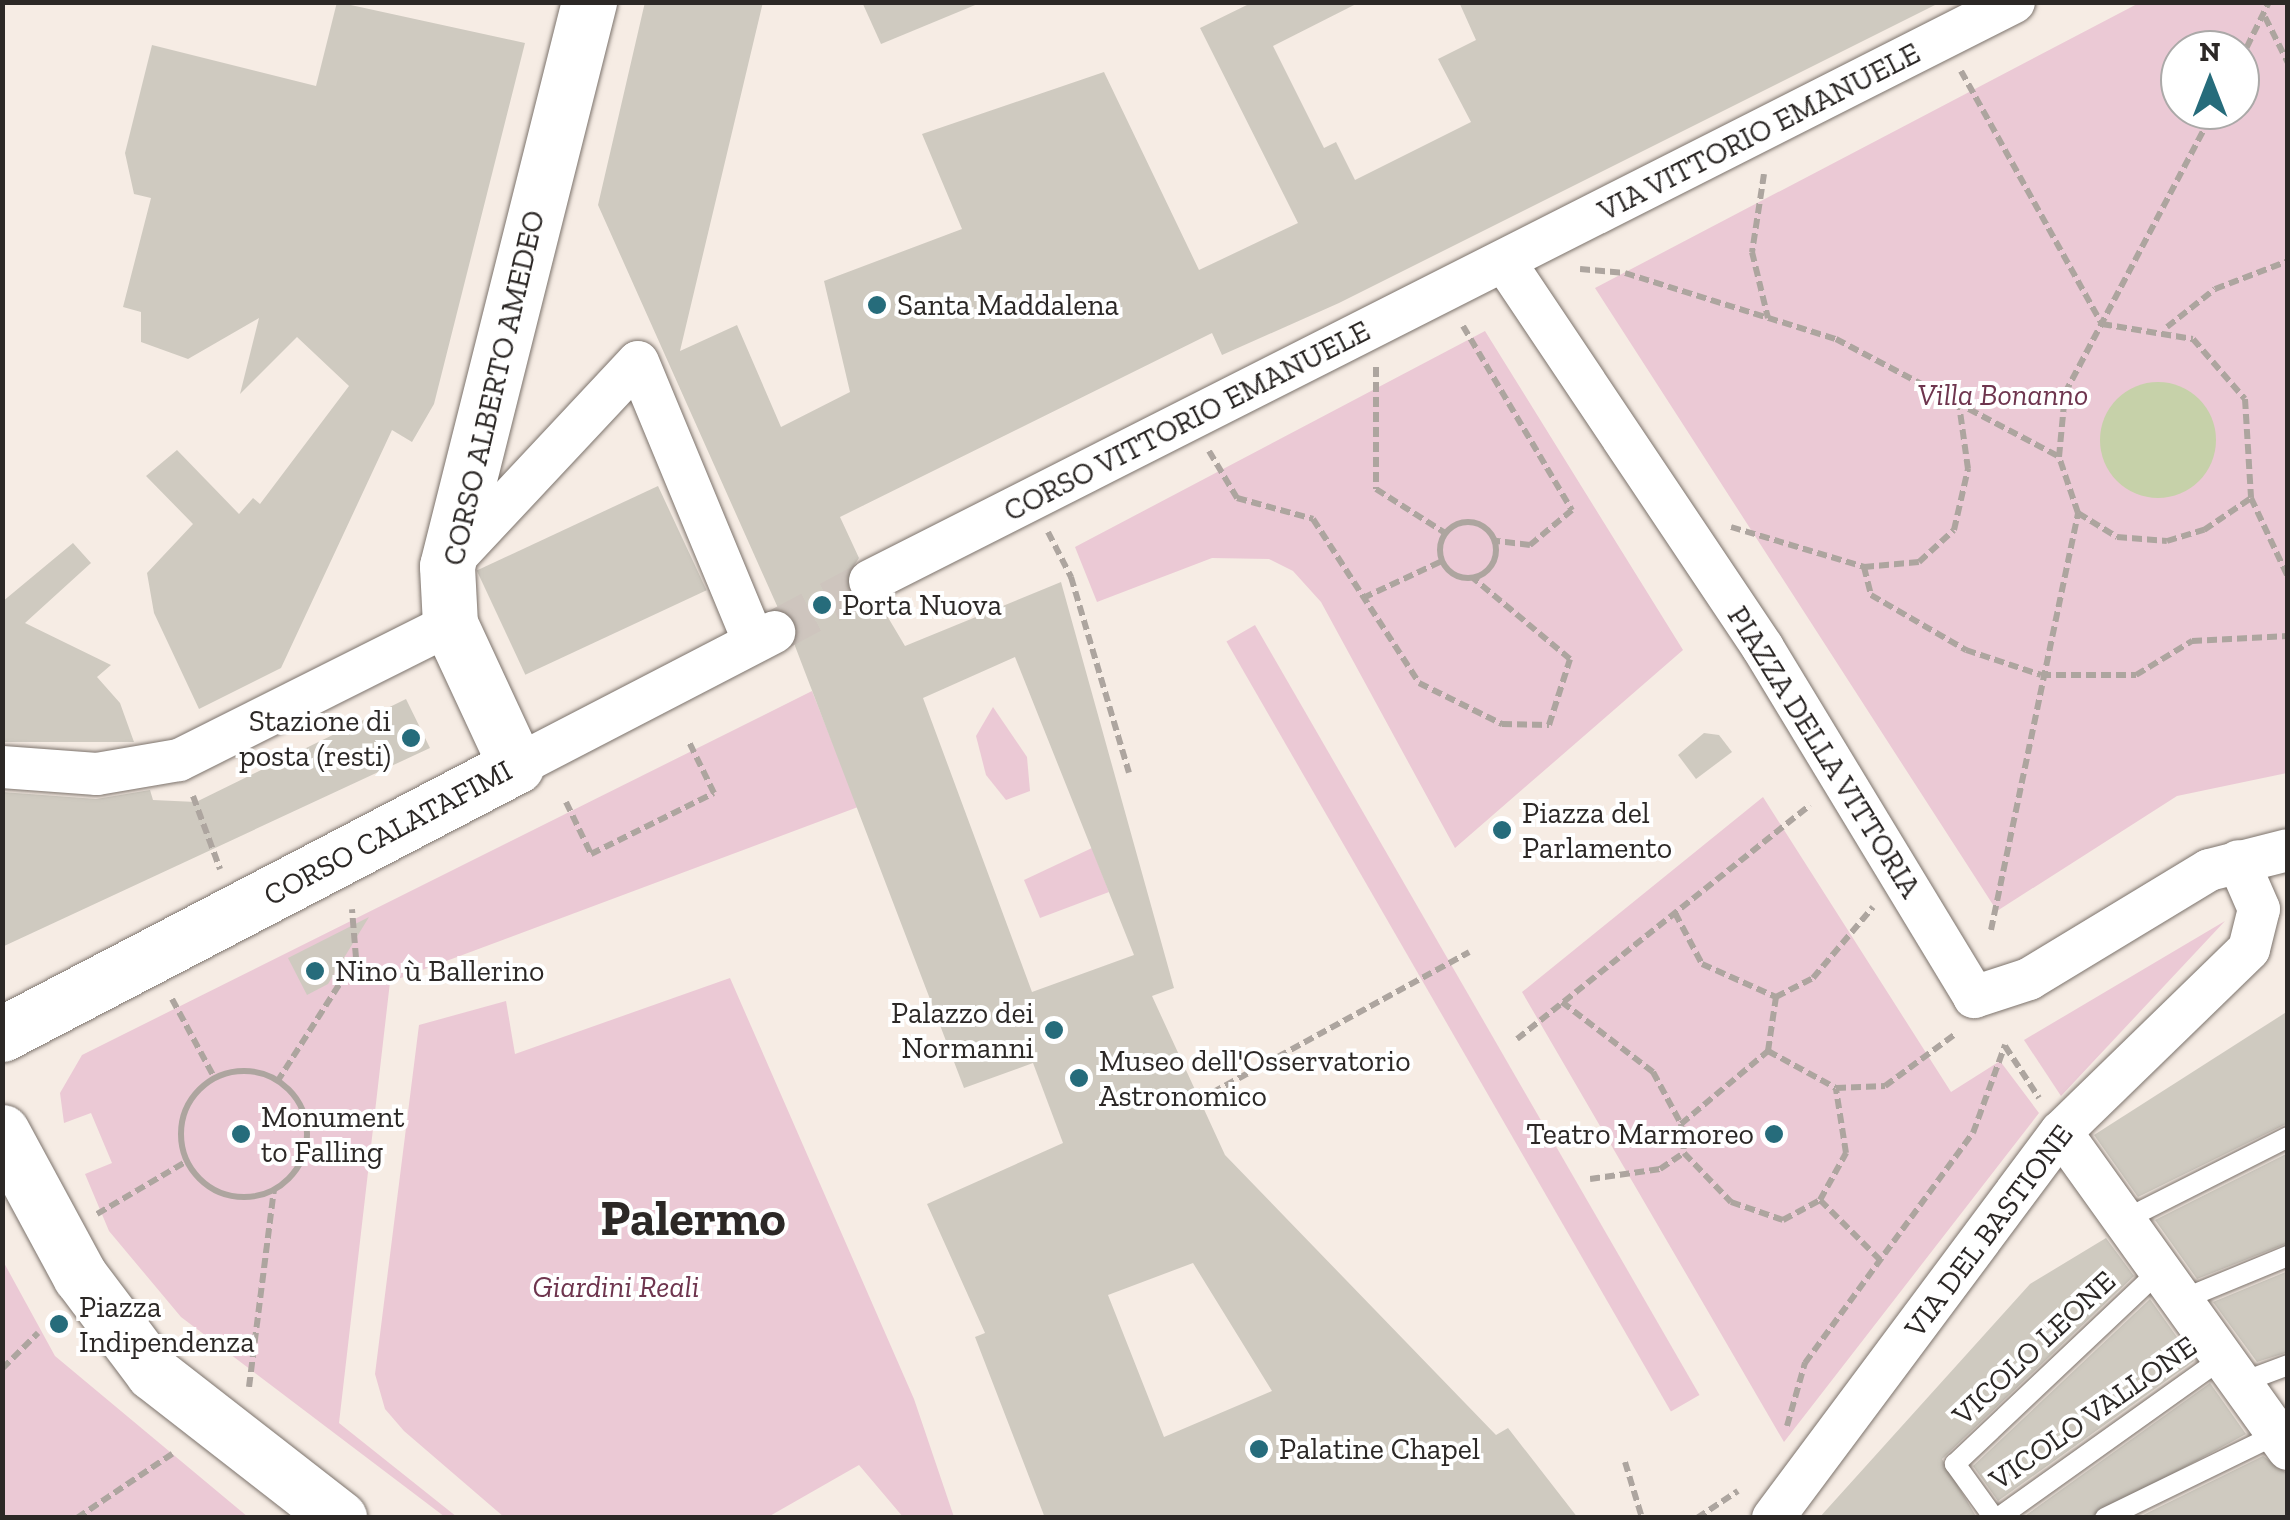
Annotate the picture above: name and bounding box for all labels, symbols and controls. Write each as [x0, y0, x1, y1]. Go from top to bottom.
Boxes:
north arrow [2160, 30, 2260, 130]
street label: VIA VITTORIO EMANUELE [1591, 35, 1927, 229]
text: N [2199, 35, 2221, 68]
street label: CORSO ALBERTO AMEDEO [435, 206, 553, 570]
place label: Santa Maddalena [897, 287, 1119, 323]
marker: Santa Maddalena [866, 294, 888, 316]
street label: CORSO VITTORIO EMANUELE [998, 313, 1376, 529]
park label: Villa Bonanno [1918, 377, 2088, 413]
place label: Porta Nuova [842, 587, 1002, 623]
marker: Porta Nuova [811, 594, 833, 616]
street label: PIAZZA DELLA VITTORIA [1719, 598, 1929, 906]
place label: Stazione di posta (resti) [239, 703, 391, 774]
marker: Stazione di posta (resti) [400, 727, 422, 749]
street label: CORSO CALATAFIMI [258, 752, 518, 914]
place label: Piazza del Parlamento [1522, 795, 1672, 866]
marker: Piazza del Parlamento [1491, 819, 1513, 841]
place label: Nino ù Ballerino [335, 953, 544, 989]
marker: Nino ù Ballerino [304, 960, 326, 982]
place label: Palazzo dei Normanni [891, 995, 1034, 1066]
marker: Palazzo dei Normanni [1043, 1019, 1065, 1041]
place label: Museo dell'Osservatorio Astronomico [1099, 1043, 1411, 1114]
marker: Museo dell'Osservatorio Astronomico [1068, 1067, 1090, 1089]
place label: Monument to Falling [261, 1099, 404, 1170]
place label: Teatro Marmoreo [1526, 1116, 1754, 1152]
street label: VIA DEL BASTIONE [1897, 1117, 2081, 1345]
marker: Monument to Falling [230, 1123, 252, 1145]
marker: Teatro Marmoreo [1763, 1123, 1785, 1145]
district label: Palermo [600, 1189, 786, 1249]
street label: VICOLO LEONE [1945, 1263, 2123, 1433]
park label: Giardini Reali [533, 1269, 699, 1305]
place label: Piazza Indipendenza [79, 1289, 255, 1360]
marker: Piazza Indipendenza [48, 1313, 70, 1335]
street label: VICOLO VALLONE [1982, 1328, 2204, 1498]
place label: Palatine Chapel [1279, 1431, 1480, 1467]
marker: Palatine Chapel [1248, 1438, 1270, 1460]

